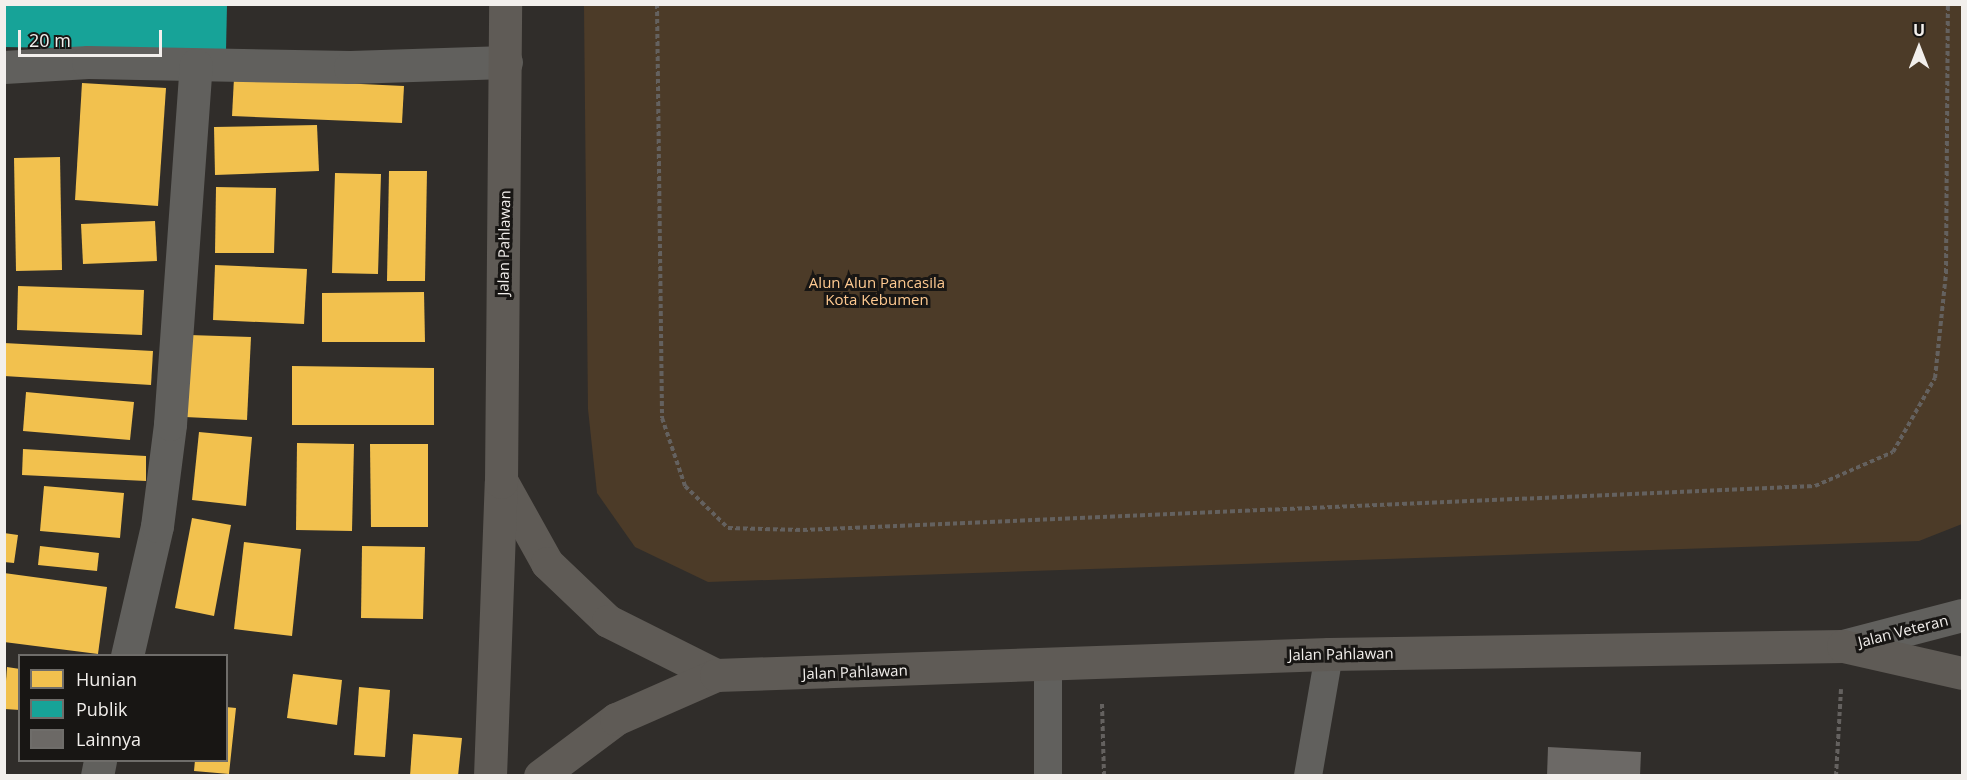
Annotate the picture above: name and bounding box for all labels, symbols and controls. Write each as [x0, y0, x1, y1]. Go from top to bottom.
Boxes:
scale bar [21, 18, 165, 56]
north arrow [1889, 18, 1949, 78]
text: U [1913, 19, 1925, 41]
text: 20 m [29, 28, 71, 52]
street label: Jalan Pahlawan [494, 190, 514, 296]
park label: Alun Alun Pancasila Kota Kebumen [809, 273, 945, 308]
street label: Jalan Veteran [1856, 611, 1950, 651]
street label: Jalan Pahlawan [1288, 644, 1394, 664]
legend [18, 654, 228, 762]
street label: Jalan Pahlawan [802, 661, 908, 683]
text: Hunian [76, 667, 137, 691]
text: Publik [76, 697, 127, 721]
text: Lainnya [76, 727, 141, 751]

